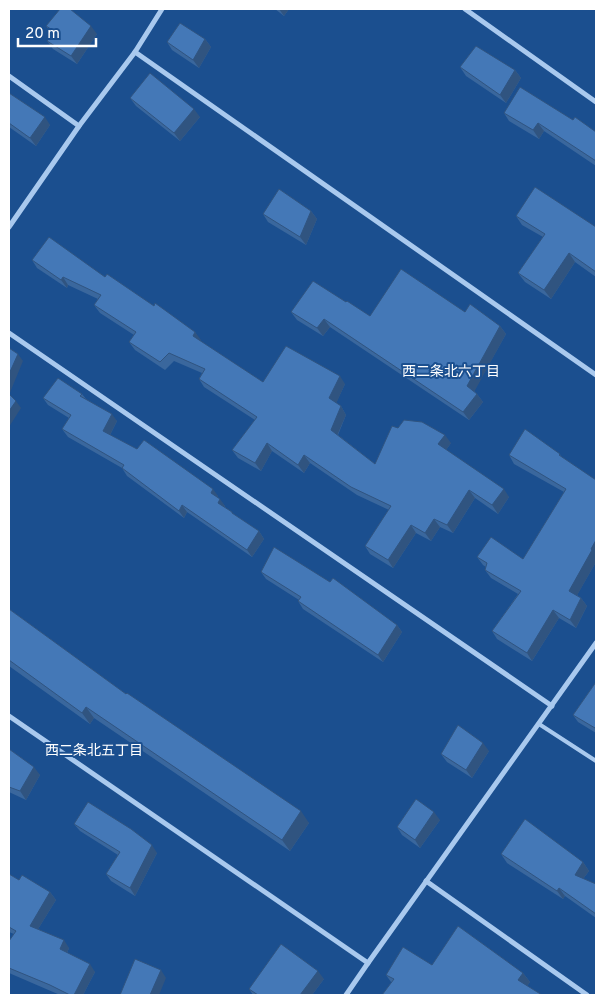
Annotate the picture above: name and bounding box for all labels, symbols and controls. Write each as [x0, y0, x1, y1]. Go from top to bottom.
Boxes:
scale bar [18, 15, 95, 47]
text: 20 m [25, 25, 60, 44]
district label: 西二条北六丁目 [402, 363, 500, 381]
district label: 西二条北五丁目 [45, 742, 143, 760]

